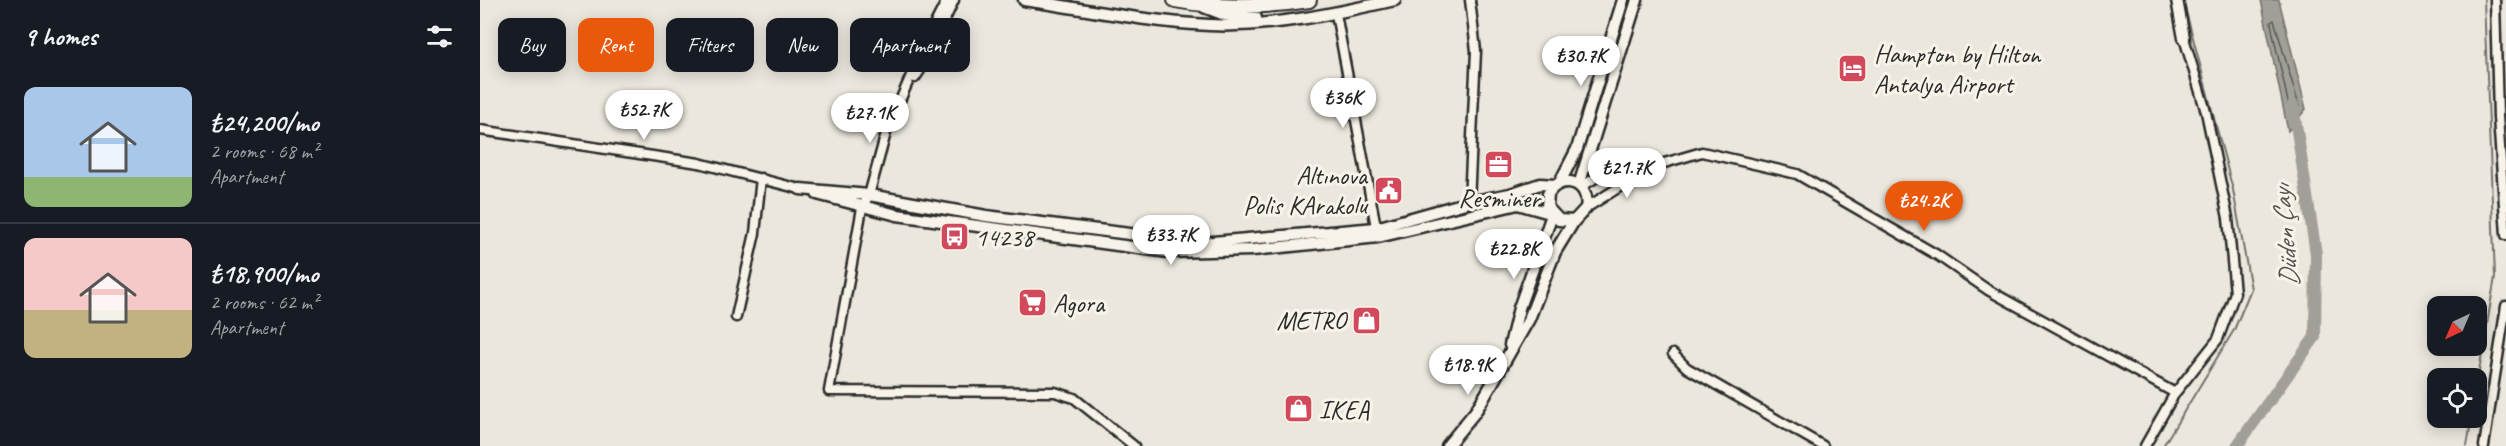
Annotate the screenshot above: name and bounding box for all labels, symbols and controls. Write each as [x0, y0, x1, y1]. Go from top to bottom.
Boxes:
chip: Buy [498, 18, 566, 72]
chip: Rent [578, 18, 654, 72]
chip: Filters [666, 18, 754, 72]
chip: New [766, 18, 838, 72]
chip: Apartment [850, 18, 970, 72]
text: 9 homes [24, 20, 97, 53]
icon: filters [423, 20, 456, 53]
pin: ₺30.7K [1532, 36, 1630, 87]
place label: Hampton by Hilton Antalya Airport [1874, 38, 2042, 101]
text: ₺30.7K [1556, 43, 1606, 68]
hotel icon: Hampton by Hilton Antalya Airport [1837, 53, 1869, 85]
pin: ₺36K [1307, 78, 1379, 129]
text: ₺36K [1324, 85, 1362, 110]
pin: ₺52.7K [595, 90, 693, 141]
pin: ₺27.1K [821, 93, 919, 144]
text: ₺52.7K [619, 97, 669, 122]
text: ₺27.1K [845, 100, 895, 125]
text: ₺24,200/mo [210, 106, 319, 139]
icon: home [72, 111, 144, 183]
text: 2 rooms · 68 m² [210, 139, 318, 164]
office icon: Resminer [1483, 148, 1515, 180]
pin: ₺21.7K [1578, 148, 1676, 199]
text: ₺21.7K [1602, 155, 1652, 180]
place label: Altınova Polis KArakolu [1243, 159, 1369, 222]
text: Apartment [210, 164, 283, 189]
public building icon: Altınova Polis KArakolu [1372, 174, 1404, 206]
pin: ₺24.2K [1875, 181, 1973, 232]
water label: Düden Çayı [2263, 181, 2306, 288]
place label: Resminer [1458, 182, 1542, 215]
text: ₺24.2K [1899, 188, 1949, 213]
pin: ₺33.7K [1122, 215, 1220, 266]
bus stop icon: 14238 [938, 221, 970, 253]
place label: 14238 [975, 221, 1036, 254]
text: ₺33.7K [1146, 222, 1196, 247]
pin: ₺22.8K [1465, 229, 1563, 280]
text: ₺22.8K [1489, 236, 1539, 261]
text: ₺18,900/mo [210, 257, 318, 290]
icon: home [72, 262, 144, 334]
supermarket icon: Agora [1016, 287, 1048, 319]
place label: Agora [1053, 287, 1106, 320]
text: 2 rooms · 62 m² [210, 290, 318, 315]
north arrow [2427, 296, 2487, 356]
map controls [2427, 296, 2487, 428]
place label: METRO [1277, 304, 1349, 337]
shop icon: METRO [1351, 304, 1383, 336]
text: Apartment [210, 315, 283, 340]
pin: ₺18.9K [1419, 345, 1517, 396]
text: ₺18.9K [1443, 352, 1493, 377]
button: locate [2427, 368, 2487, 428]
shop icon: IKEA [1282, 393, 1314, 425]
place label: IKEA [1319, 393, 1370, 426]

